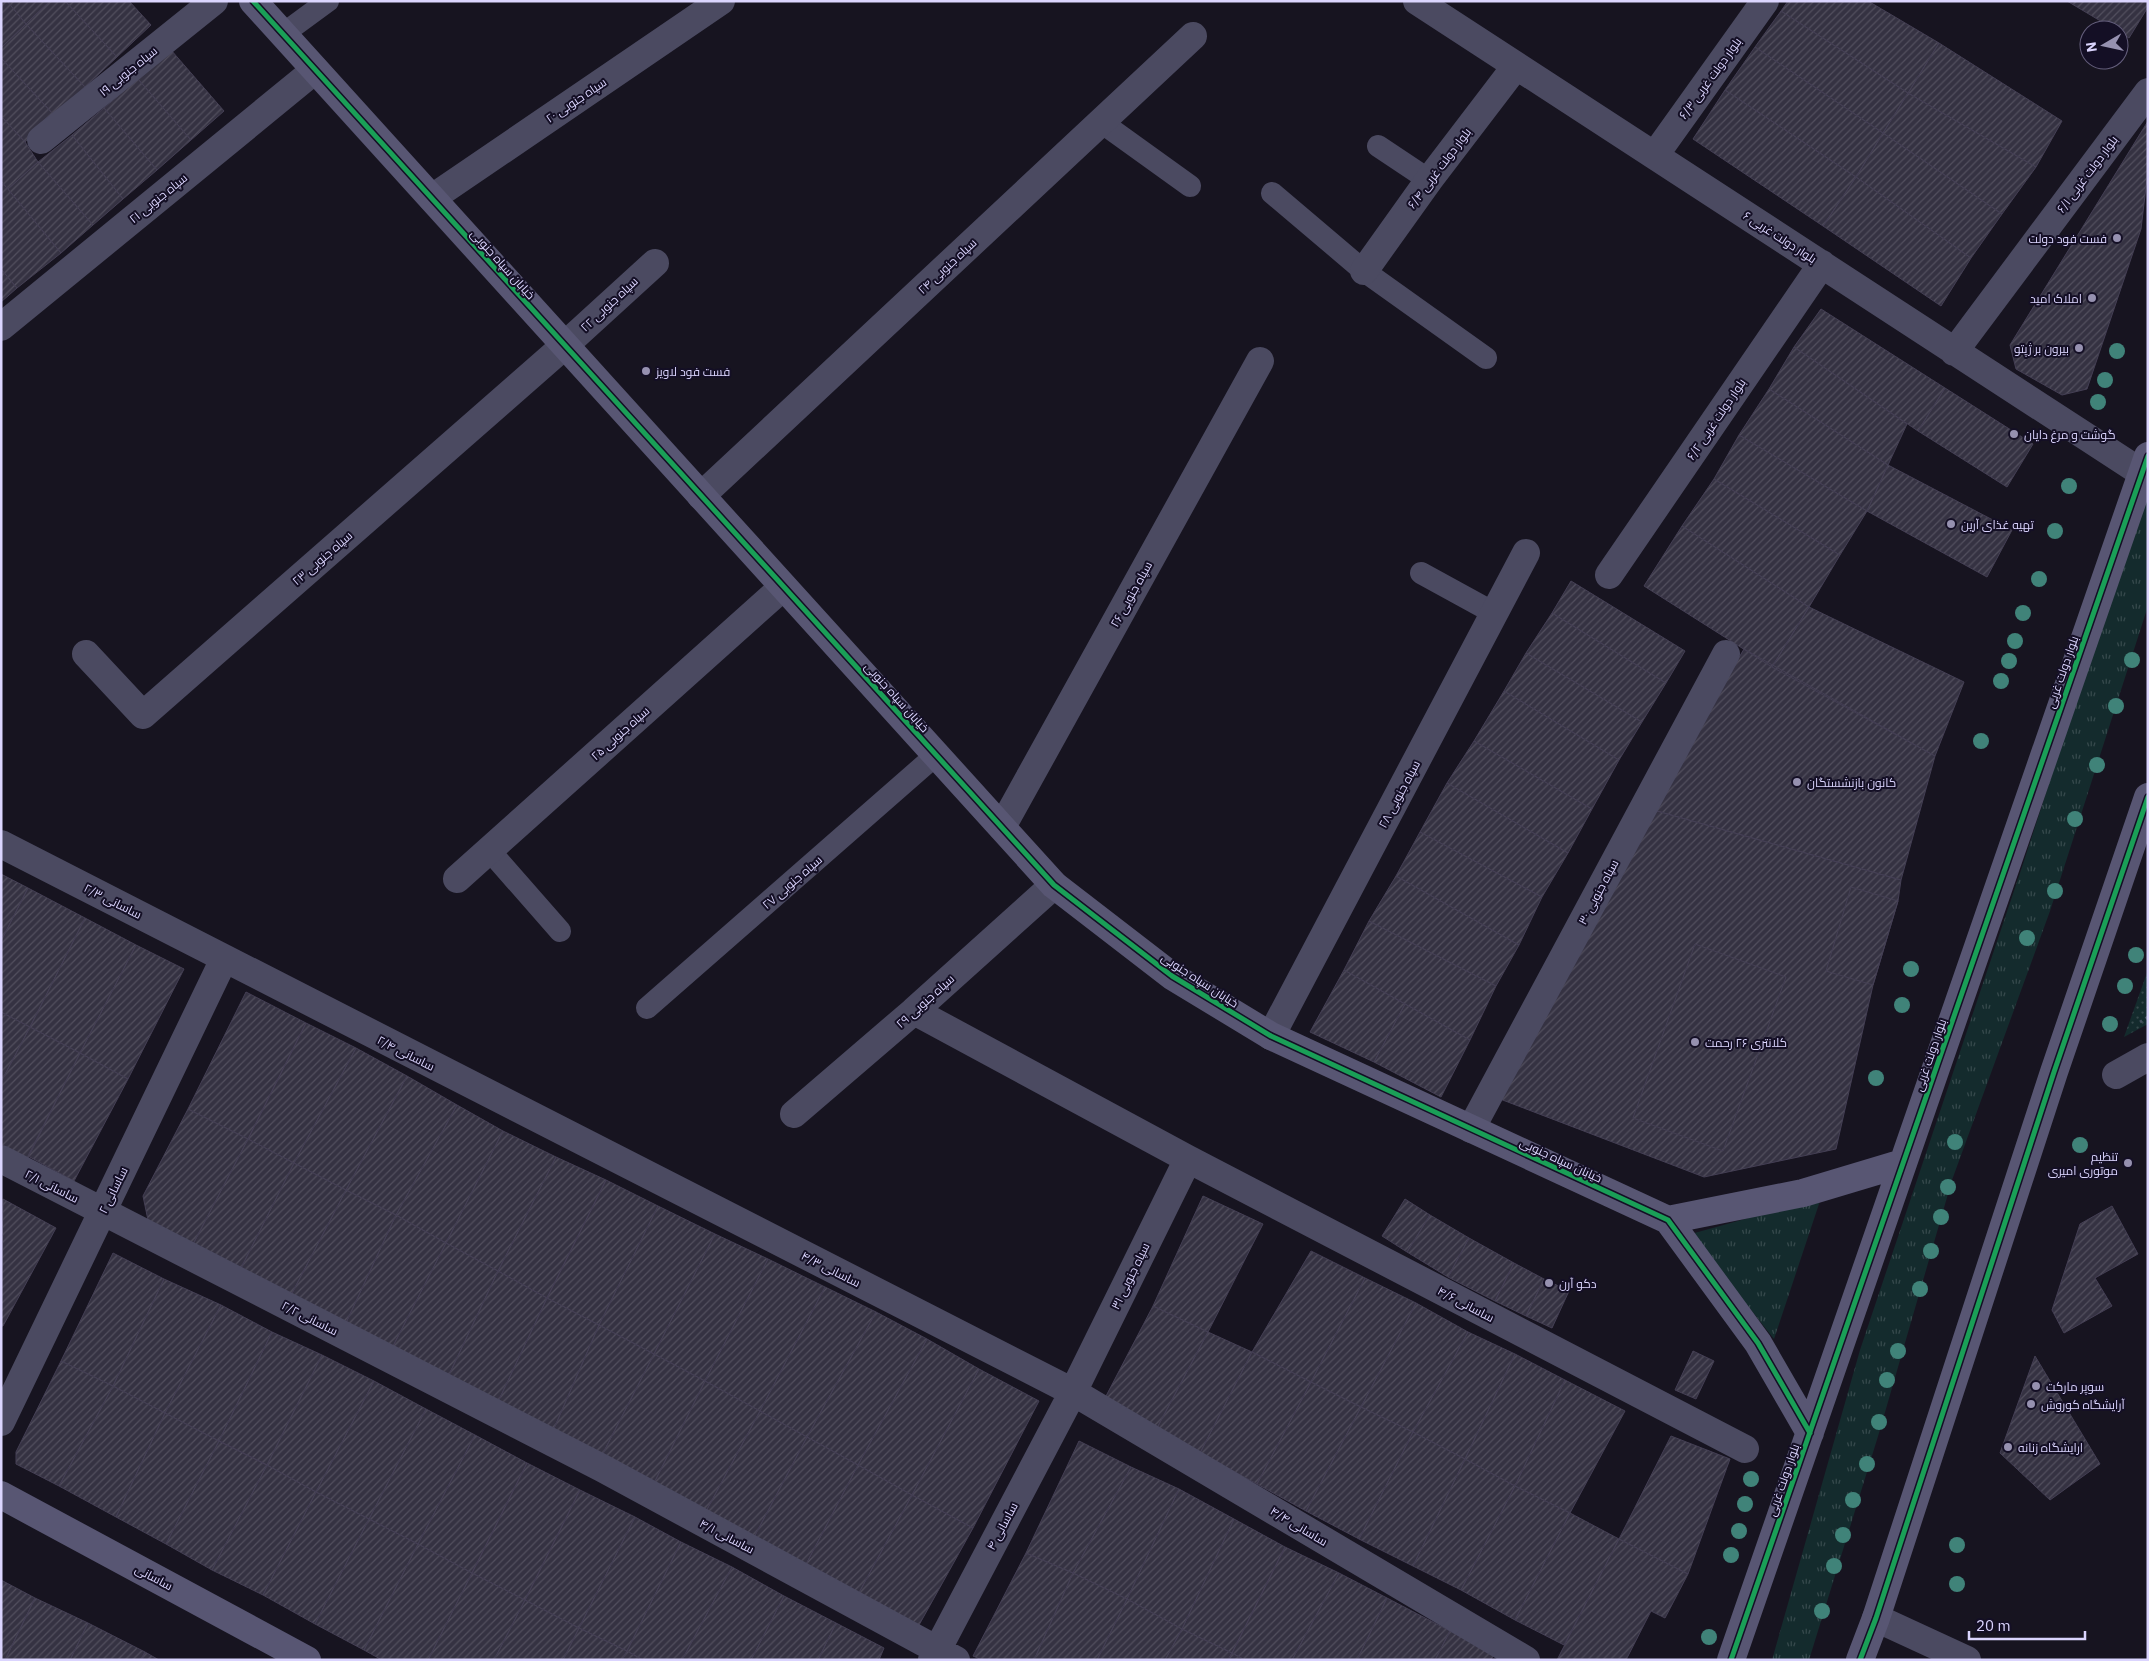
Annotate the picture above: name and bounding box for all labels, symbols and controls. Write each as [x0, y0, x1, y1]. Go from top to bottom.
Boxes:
north arrow [2079, 20, 2129, 70]
street label: بلوار دولت غربی ۶/۳ [1675, 34, 1745, 122]
text: N [2081, 41, 2101, 53]
street label: ۱۹ سپاه جنوبی [96, 43, 161, 100]
street label: ۲۰ سپاه جنوبی [543, 74, 610, 127]
street label: بلوار دولت غربی ۶/۴ [1404, 125, 1474, 211]
street label: بلوار دولت غربی ۶/۱ [2053, 132, 2121, 216]
street label: ۲۱ سپاه جنوبی [126, 170, 191, 227]
street label: بلوار دولت غربی ۶ [1741, 208, 1819, 266]
street label: خیابان سپاه جنوبی [467, 226, 538, 303]
place label: فست فود دولت [2028, 231, 2107, 246]
marker: فست فود دولت [2111, 232, 2123, 244]
street label: ۲۴ سپاه جنوبی [914, 235, 980, 298]
street label: ۲۲ سپاه جنوبی [577, 273, 642, 335]
place label: املاک امید [2030, 291, 2082, 306]
marker: املاک امید [2086, 292, 2098, 304]
place label: بیرون بر ژپتو [2014, 341, 2069, 358]
marker: بیرون بر ژپتو [2073, 342, 2085, 354]
place label: فست فود لاویز [655, 364, 730, 379]
marker: فست فود لاویز [640, 365, 652, 377]
street label: بلوار دولت غربی ۶/۲ [1683, 375, 1749, 463]
place label: گوشت و مرغ دایان [2024, 427, 2116, 443]
marker: گوشت و مرغ دایان [2008, 428, 2020, 440]
place label: تهیه غذای آرین [1961, 517, 2035, 532]
marker: تهیه غذای آرین [1945, 518, 1957, 530]
street label: ۲۳ سپاه جنوبی [289, 528, 356, 589]
street label: ۲۶ سپاه جنوبی [1107, 559, 1156, 630]
street label: بلوار دولت غربی [2043, 634, 2081, 710]
street label: خیابان سپاه جنوبی [861, 659, 932, 736]
street label: ۲۵ سپاه جنوبی [588, 703, 653, 764]
street label: ۲۸ سپاه جنوبی [1375, 758, 1424, 831]
place label: کانون بازنشستگان [1807, 775, 1896, 790]
marker: کانون بازنشستگان [1791, 776, 1803, 788]
street label: ۲۷ سپاه جنوبی [759, 852, 826, 913]
street label: ۳۰ سپاه جنوبی [1575, 857, 1622, 928]
street label: ۲/۳ ساسانی [82, 880, 144, 922]
street label: خیابان سپاه جنوبی [1158, 949, 1241, 1011]
street label: ۲۹ سپاه جنوبی [893, 971, 958, 1032]
street label: بلوار دولت غربی [1911, 1017, 1949, 1093]
street label: ۲/۴ ساسانی [375, 1032, 437, 1074]
place label: کلانتری ۲۶ رحمت [1705, 1035, 1787, 1050]
marker: کلانتری ۲۶ رحمت [1689, 1036, 1701, 1048]
street label: خیابان سپاه جنوبی [1517, 1134, 1605, 1187]
place label: تنظیم موتوری امیری [2048, 1149, 2119, 1178]
marker: تنظیم موتوری امیری [2122, 1157, 2134, 1169]
street label: ۲ ساسانی [95, 1164, 131, 1216]
street label: ۲/۱ ساسانی [23, 1166, 81, 1206]
street label: ۳۱ سپاه جنوبی [1107, 1240, 1154, 1312]
street label: ۴/۳ ساسانی [799, 1248, 863, 1290]
place label: دکو آرن [1559, 1276, 1597, 1291]
marker: دکو آرن [1543, 1277, 1555, 1289]
street label: ۴/۶ ساسانی [1435, 1283, 1497, 1325]
street label: ۲/۲ ساسانی [279, 1298, 341, 1339]
place label: سوپر مارکت [2046, 1379, 2104, 1396]
marker: سوپر مارکت [2030, 1380, 2042, 1392]
place label: آرایشگاه کوروش [2041, 1397, 2125, 1412]
marker: آرایشگاه کوروش [2025, 1398, 2037, 1410]
place label: ارایشگاه زنانه [2018, 1440, 2083, 1455]
marker: ارایشگاه زنانه [2002, 1441, 2014, 1453]
street label: بلوار دولت غربی [1764, 1442, 1802, 1518]
street label: ۴ ساسانی [983, 1500, 1021, 1552]
street label: ۴/۴ ساسانی [1268, 1503, 1330, 1549]
street label: ۴/۱ ساسانی [697, 1515, 757, 1557]
street label: ساسانی [132, 1561, 176, 1593]
scale bar [1969, 1608, 2085, 1640]
text: 20 m [1976, 1616, 2011, 1635]

